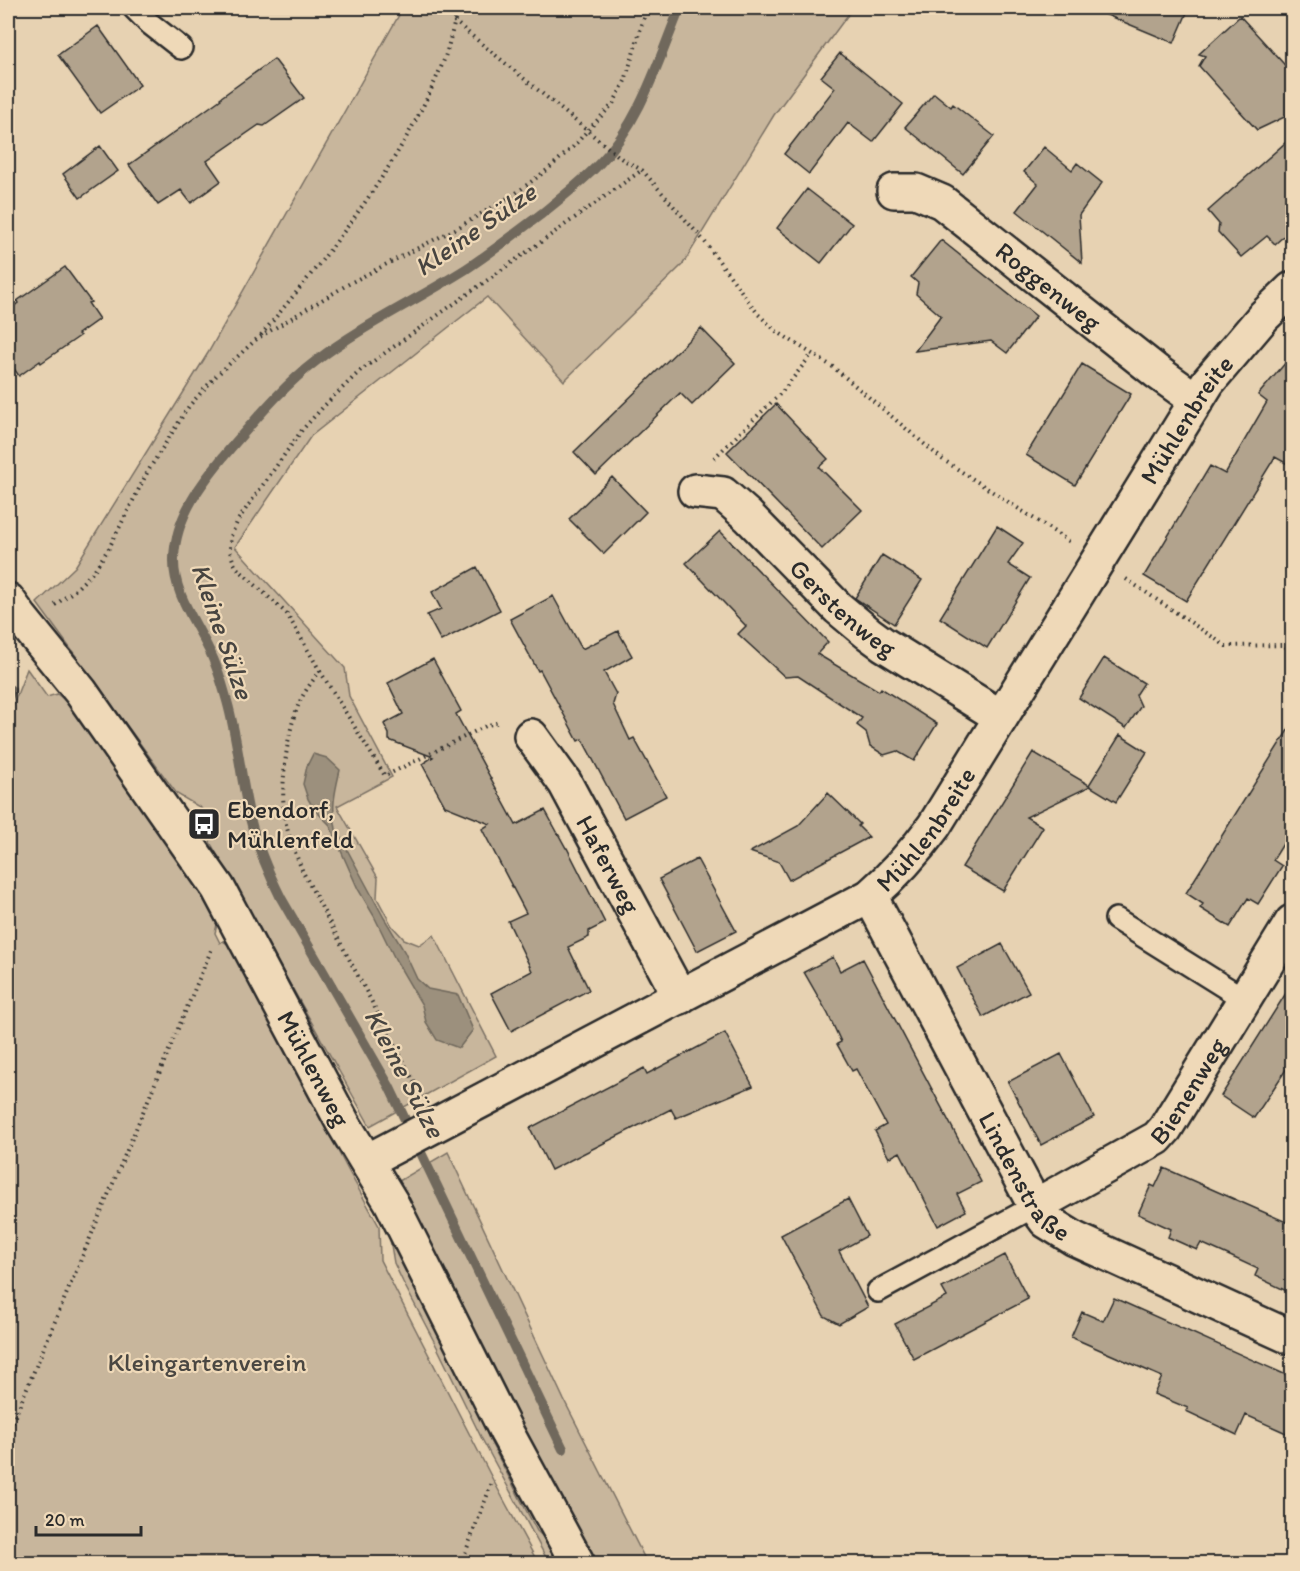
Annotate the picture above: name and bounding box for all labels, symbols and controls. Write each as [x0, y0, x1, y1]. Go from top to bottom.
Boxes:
water label: Kleine Sülze [408, 174, 543, 283]
street label: Roggenweg [989, 235, 1108, 338]
street label: Mühlenbreite [1133, 348, 1240, 490]
street label: Gerstenweg [783, 552, 903, 665]
water label: Kleine Sülze [184, 559, 262, 704]
street label: Mühlenbreite [869, 761, 982, 898]
place label: Ebendorf, Mühlenfeld [227, 793, 354, 855]
bus stop icon: Ebendorf, Mühlenfeld [186, 806, 222, 842]
street label: Haferweg [569, 809, 648, 919]
water label: Kleine Sülze [357, 1003, 453, 1144]
street label: Mühlenweg [270, 1005, 358, 1133]
street label: Bienenweg [1142, 1031, 1234, 1152]
street label: Lindenstraße [972, 1106, 1076, 1248]
park label: Kleingartenverein [107, 1346, 307, 1378]
scale bar [36, 1499, 141, 1537]
text: 20 m [45, 1509, 85, 1531]

